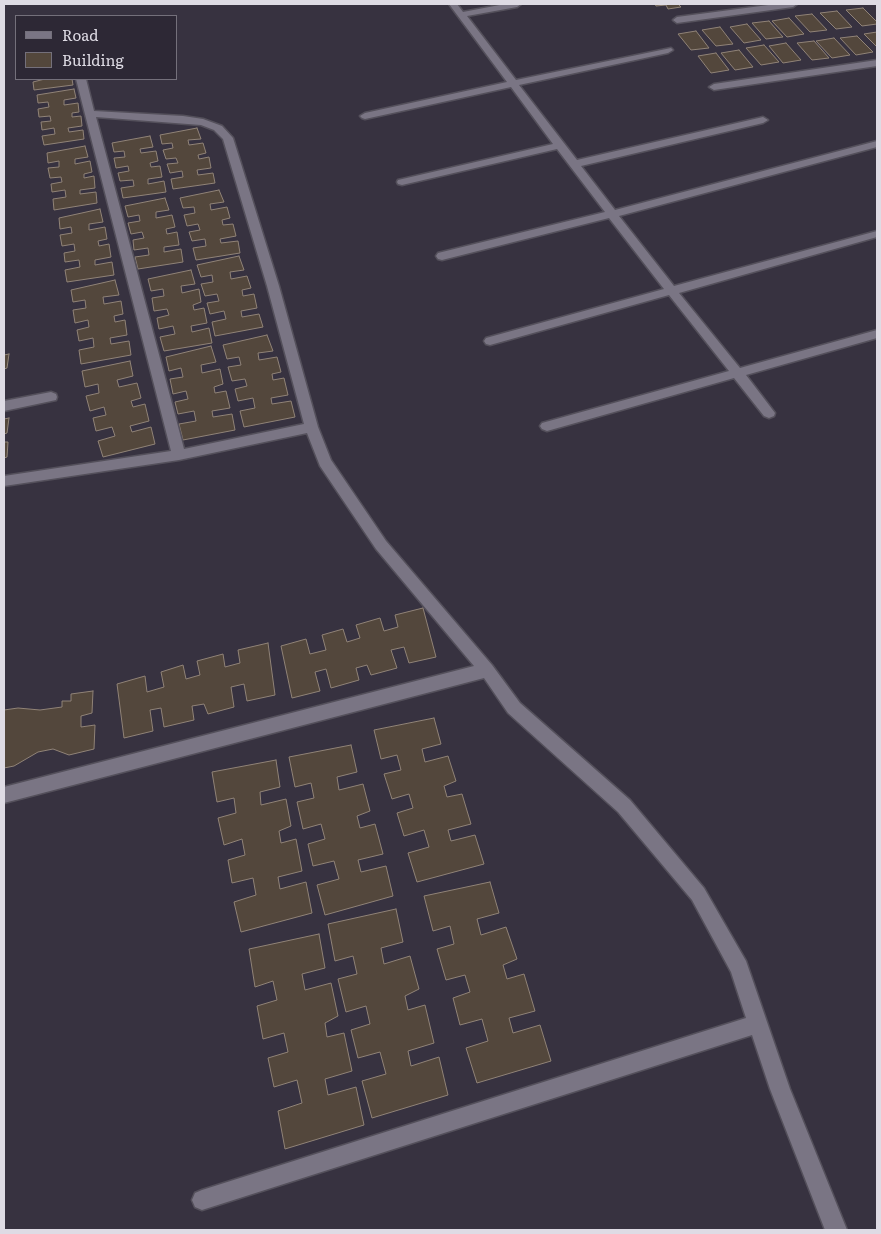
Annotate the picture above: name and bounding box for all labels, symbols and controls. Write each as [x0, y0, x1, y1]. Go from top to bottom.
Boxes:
legend [15, 15, 178, 80]
text: Road [62, 23, 98, 46]
text: Building [62, 48, 124, 71]

